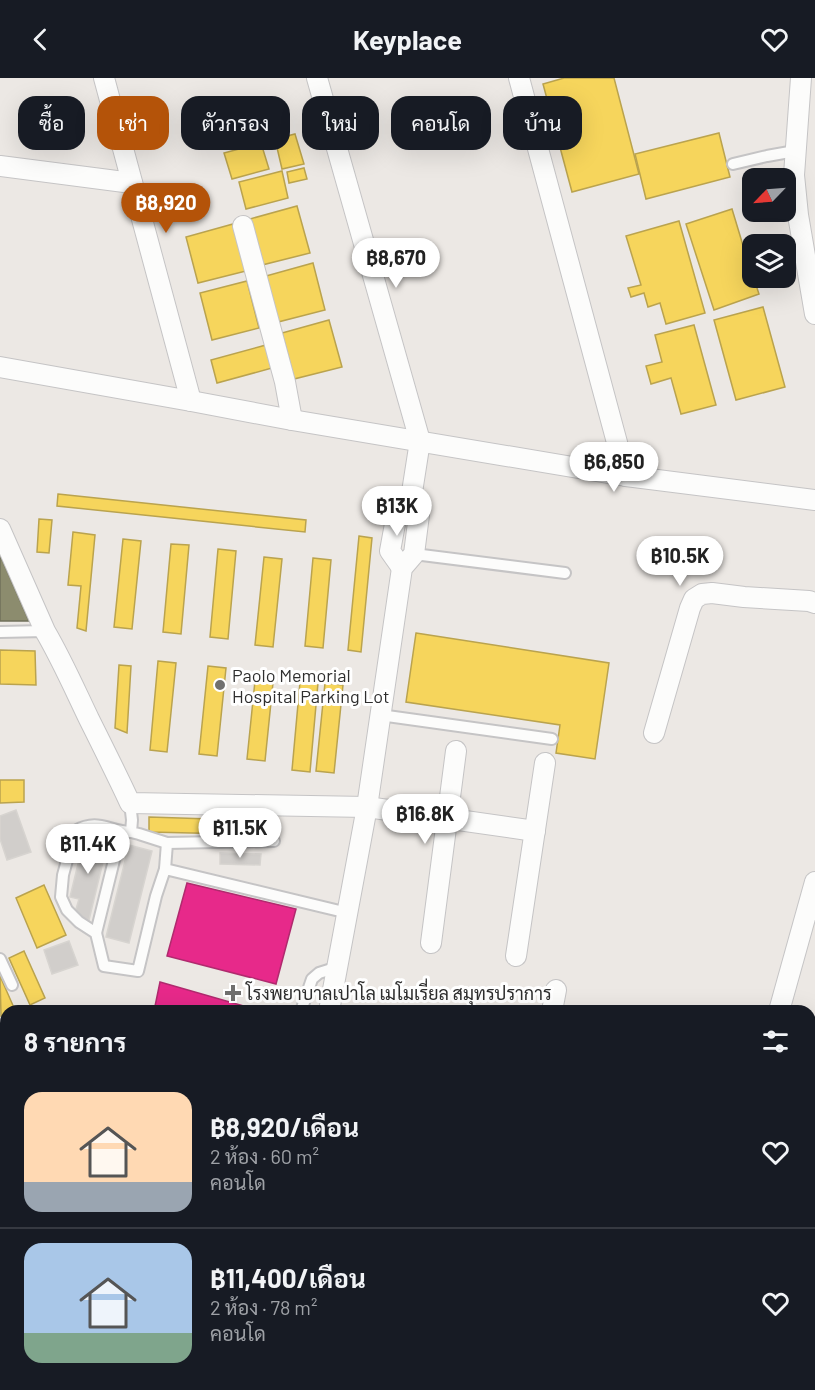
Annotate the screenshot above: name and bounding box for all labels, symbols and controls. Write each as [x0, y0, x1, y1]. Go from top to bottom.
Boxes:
icon: back [24, 23, 57, 56]
text: Keyplace [353, 23, 462, 55]
icon: heart [758, 23, 791, 56]
chip: ซื้อ [18, 96, 85, 150]
chip: เช่า [97, 96, 169, 150]
chip: ตัวกรอง [181, 96, 290, 150]
chip: ใหม่ [302, 96, 379, 150]
chip: คอนโด [391, 96, 491, 150]
chip: บ้าน [503, 96, 582, 150]
north arrow [742, 168, 796, 222]
map controls [742, 168, 796, 288]
pin: ฿8,920 [117, 183, 215, 234]
text: ฿8,920 [135, 190, 197, 214]
button: layers [742, 234, 796, 288]
pin: ฿8,670 [347, 238, 445, 289]
text: ฿8,670 [366, 245, 426, 269]
pin: ฿6,850 [565, 442, 663, 493]
text: ฿6,850 [583, 449, 645, 473]
pin: ฿13K [361, 486, 433, 537]
text: ฿13K [376, 493, 418, 517]
pin: ฿10.5K [631, 536, 729, 587]
text: ฿10.5K [650, 543, 710, 567]
place label: Paolo Memorial Hospital Parking Lot [232, 664, 390, 707]
marker: Paolo Memorial Hospital Parking Lot [213, 678, 227, 692]
pin: ฿16.8K [376, 794, 474, 845]
text: ฿16.8K [396, 801, 454, 825]
pin: ฿11.5K [191, 808, 289, 859]
text: ฿11.5K [212, 815, 268, 839]
pin: ฿11.4K [39, 824, 137, 875]
text: ฿11.4K [60, 831, 116, 855]
place label: โรงพยาบาลเปาโล เมโมเรี่ยล สมุทรปราการ [245, 978, 552, 1006]
marker: โรงพยาบาลเปาโล เมโมเรี่ยล สมุทรปราการ [224, 984, 242, 1002]
icon: filters [759, 1025, 792, 1058]
text: 8 รายการ [24, 1026, 126, 1057]
text: ฿8,920/เดือน [210, 1111, 359, 1142]
icon: home [72, 1116, 144, 1188]
icon: heart [759, 1136, 792, 1169]
text: 2 ห้อง · 60 m² [210, 1144, 319, 1168]
text: คอนโด [210, 1170, 266, 1194]
text: ฿11,400/เดือน [210, 1262, 366, 1293]
icon: home [72, 1267, 144, 1339]
icon: heart [759, 1287, 792, 1320]
text: 2 ห้อง · 78 m² [210, 1295, 317, 1319]
text: คอนโด [210, 1321, 266, 1345]

